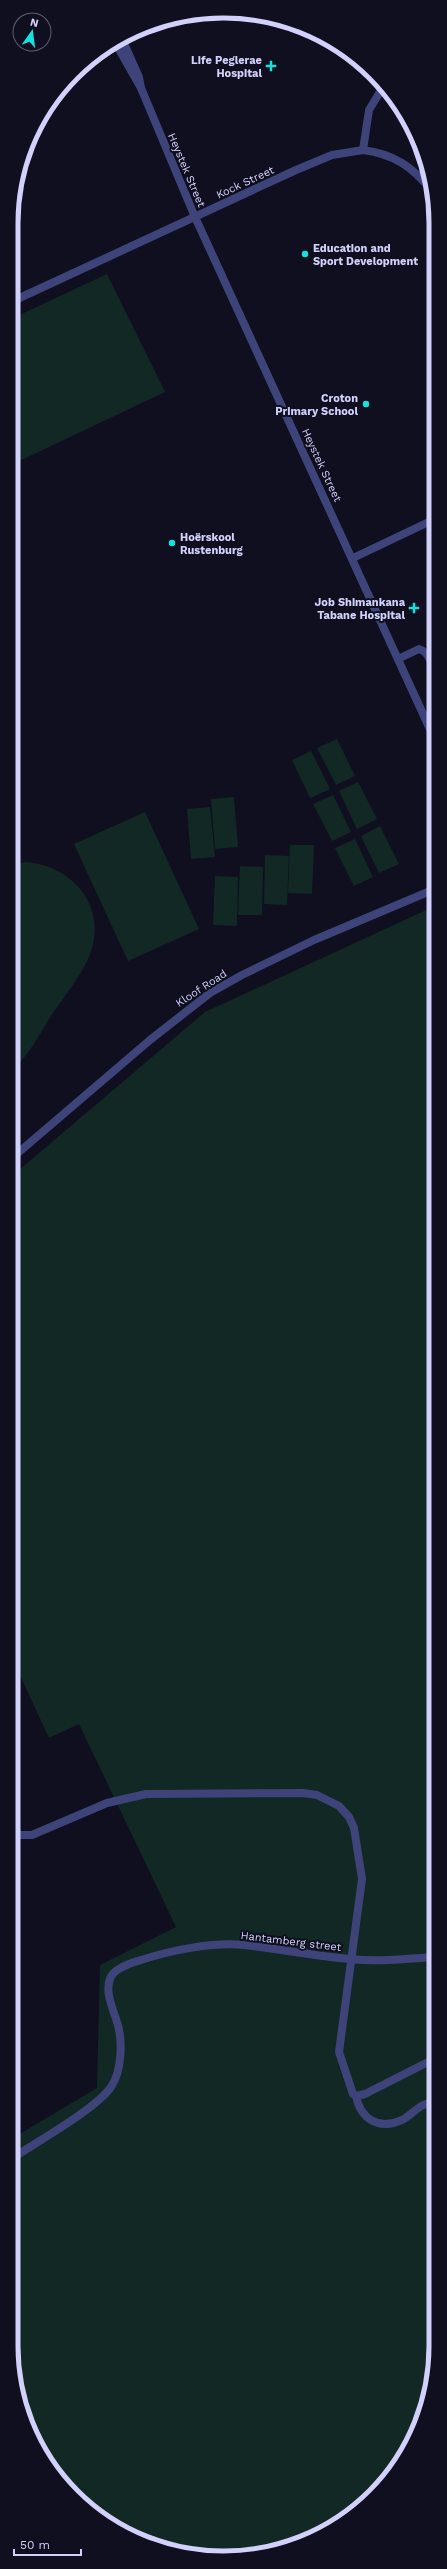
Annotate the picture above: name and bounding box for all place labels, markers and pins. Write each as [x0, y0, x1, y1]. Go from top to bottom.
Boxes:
place label: Life Peglerae Hospital [191, 54, 262, 80]
marker: Life Peglerae Hospital [265, 60, 277, 72]
place label: Education and Sport Development [313, 242, 418, 268]
marker: Education and Sport Development [300, 249, 310, 259]
place label: Croton Primary School [275, 392, 358, 418]
marker: Croton Primary School [361, 399, 371, 409]
place label: Hoërskool Rustenburg [180, 531, 244, 557]
marker: Hoërskool Rustenburg [167, 538, 177, 548]
place label: Job Shimankana Tabane Hospital [315, 596, 406, 622]
marker: Job Shimankana Tabane Hospital [408, 602, 420, 614]

